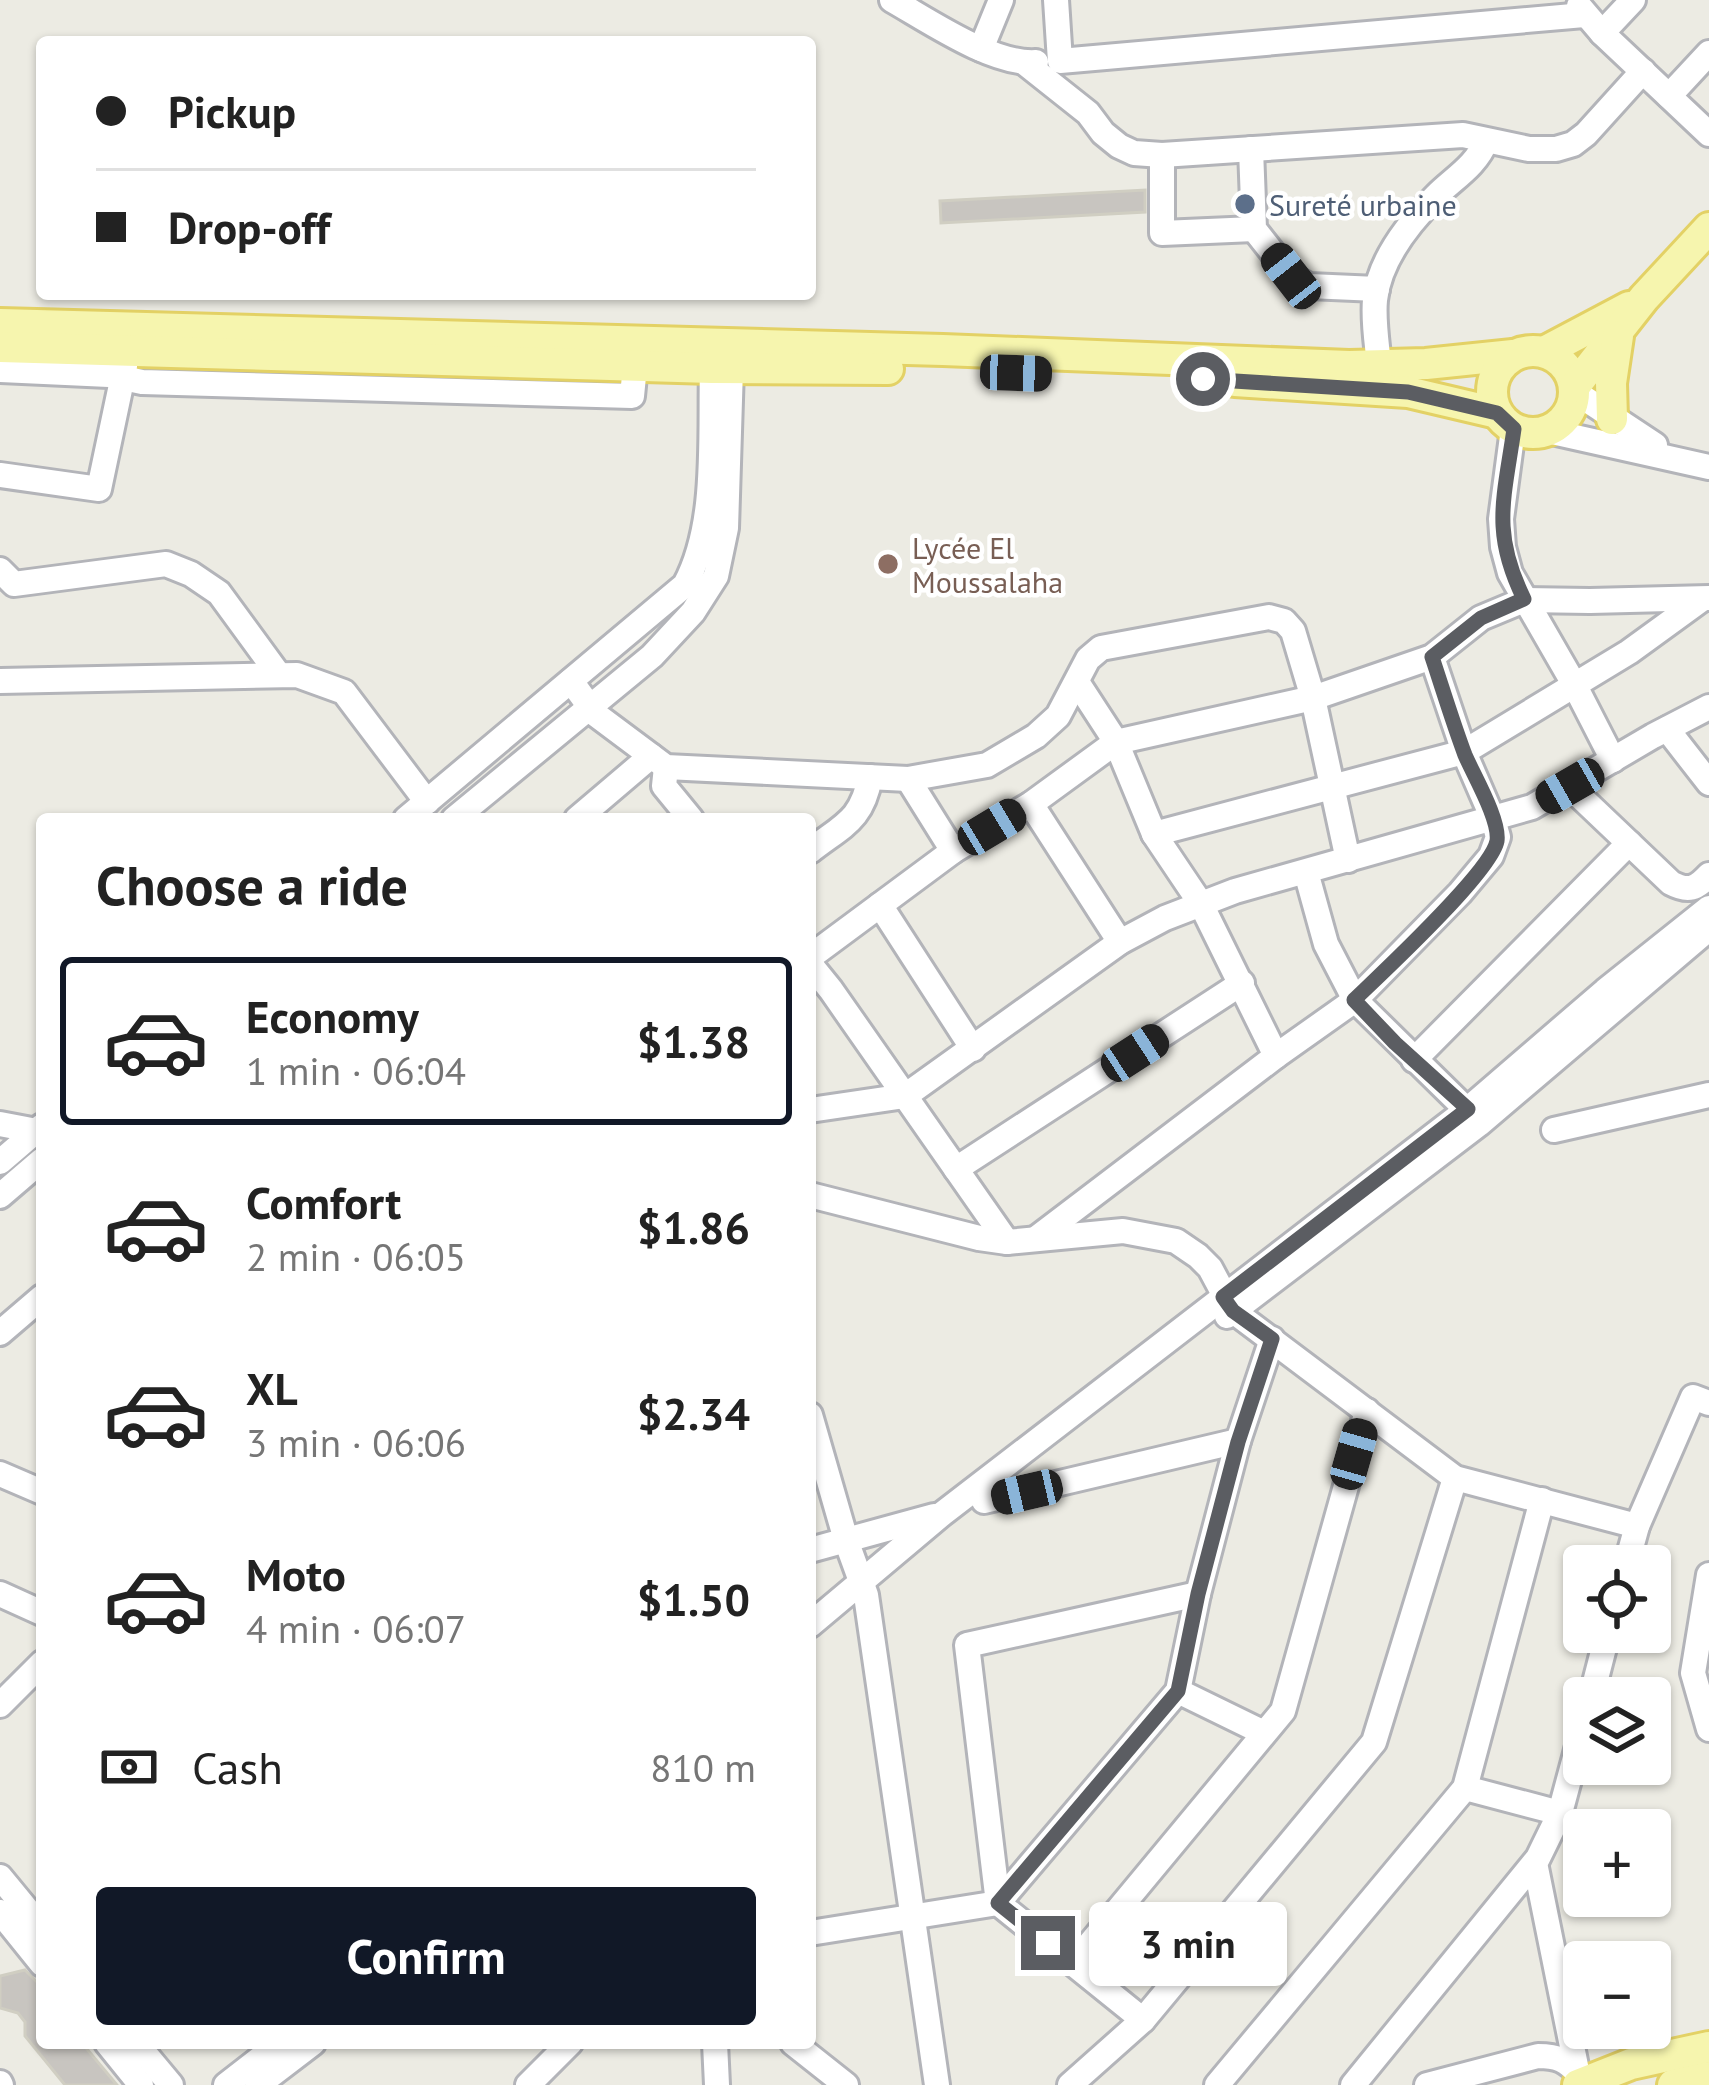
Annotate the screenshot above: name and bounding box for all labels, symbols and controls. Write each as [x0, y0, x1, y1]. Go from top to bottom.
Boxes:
text: Pickup [168, 82, 296, 140]
place label: Sureté urbaine [1269, 185, 1457, 224]
marker: Sureté urbaine [1232, 191, 1258, 217]
text: Drop-off [168, 198, 330, 256]
car [1255, 237, 1327, 315]
route start [1176, 352, 1230, 406]
car [979, 354, 1053, 392]
place label: Lycée El Moussalaha [912, 528, 1063, 601]
marker: Lycée El Moussalaha [875, 551, 901, 577]
car [1530, 752, 1610, 820]
car [952, 793, 1032, 861]
text: Choose a ride [96, 850, 408, 920]
icon: car [102, 987, 210, 1095]
text: Economy [246, 987, 419, 1045]
text: $1.38 [637, 1012, 750, 1070]
car [1095, 1018, 1175, 1088]
text: 1 min · 06:04 [246, 1045, 466, 1096]
icon: car [102, 1173, 210, 1281]
text: Comfort [246, 1173, 401, 1231]
text: $1.86 [637, 1198, 750, 1256]
text: 2 min · 06:05 [246, 1231, 466, 1282]
icon: car [102, 1359, 210, 1467]
text: XL [246, 1359, 298, 1417]
text: $2.34 [637, 1384, 750, 1442]
car [1327, 1414, 1381, 1494]
text: 3 min · 06:06 [246, 1417, 466, 1468]
car [988, 1466, 1066, 1518]
icon: car [102, 1545, 210, 1653]
text: Moto [246, 1545, 346, 1603]
map controls [1563, 1545, 1671, 2049]
button: locate [1563, 1545, 1671, 1653]
text: $1.50 [637, 1570, 750, 1628]
text: 4 min · 06:07 [246, 1603, 466, 1654]
button: layers [1563, 1677, 1671, 1785]
icon: cash [96, 1734, 162, 1800]
text: Cash [192, 1738, 283, 1796]
text: 810 m [650, 1742, 756, 1793]
button: + [1563, 1809, 1671, 1917]
button: Confirm [96, 1887, 756, 2025]
callout: 3 min [1090, 1901, 1288, 1985]
route end [1021, 1916, 1075, 1970]
text: 3 min [1140, 1918, 1236, 1969]
button: − [1563, 1941, 1671, 2049]

